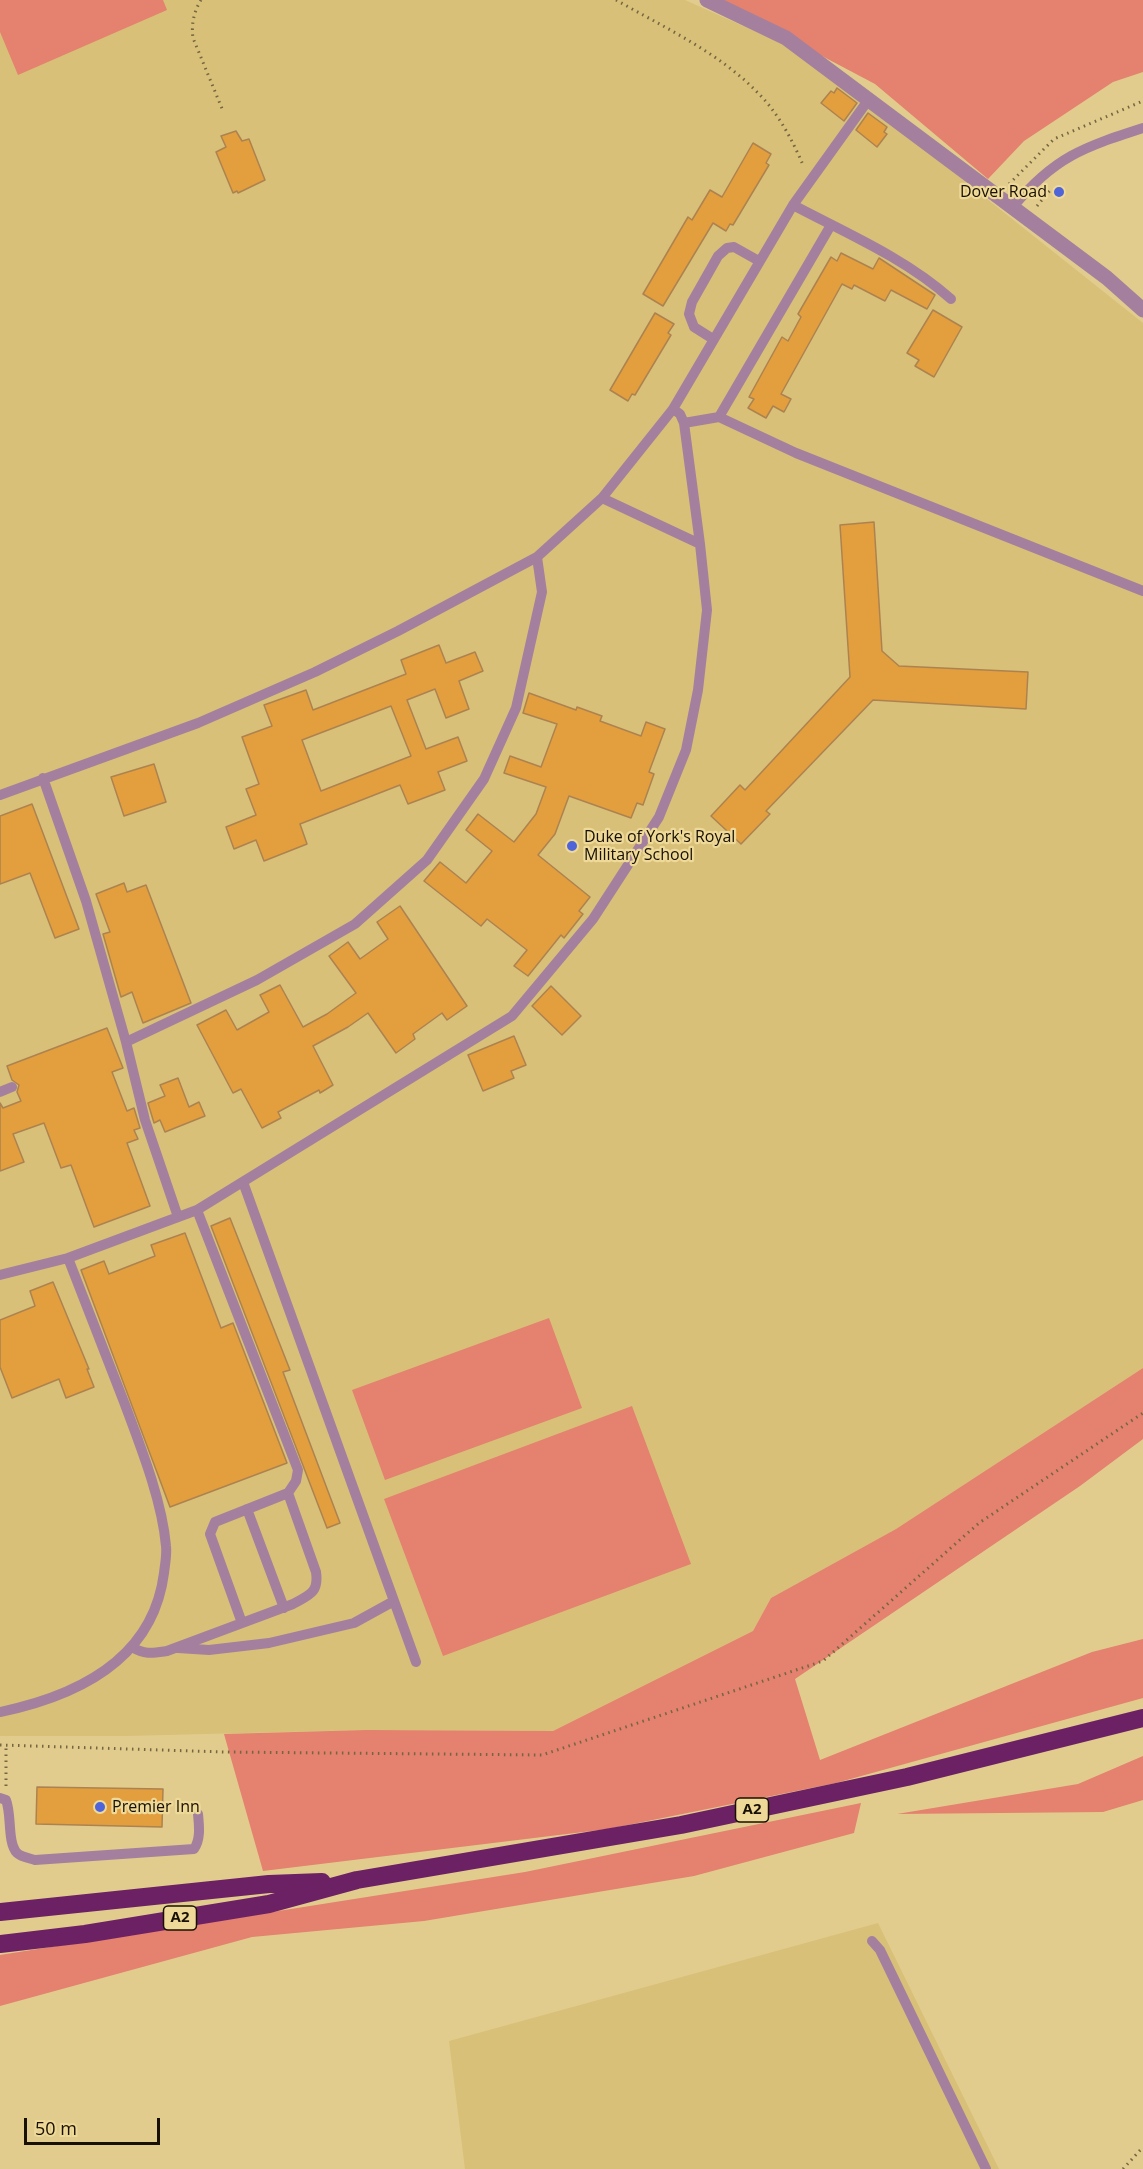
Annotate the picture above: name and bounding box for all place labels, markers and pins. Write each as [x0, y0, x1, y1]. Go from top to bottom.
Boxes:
place label: Dover Road [960, 182, 1047, 202]
marker: Dover Road [1052, 185, 1066, 199]
place label: Duke of York's Royal Military School [584, 827, 735, 865]
marker: Duke of York's Royal Military School [565, 839, 579, 853]
place label: Premier Inn [112, 1797, 200, 1817]
marker: Premier Inn [93, 1800, 107, 1814]

